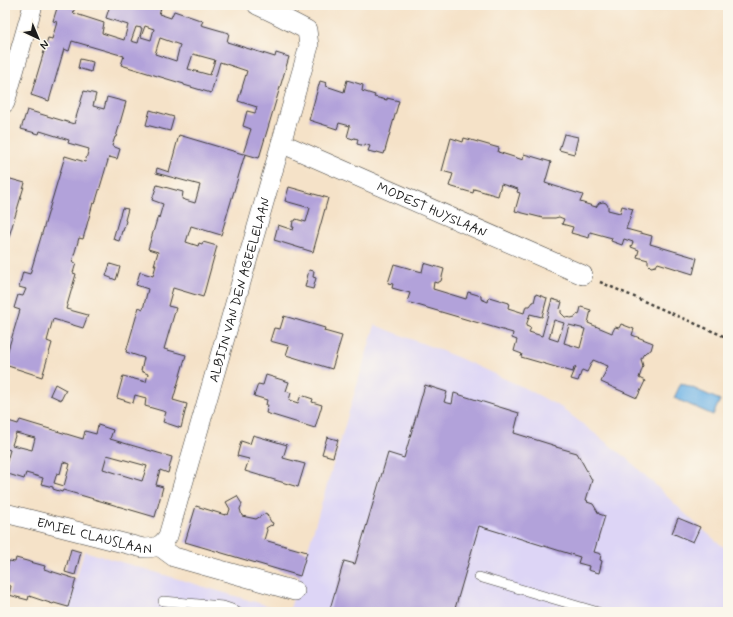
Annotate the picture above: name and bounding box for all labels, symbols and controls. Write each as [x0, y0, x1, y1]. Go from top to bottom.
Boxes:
north arrow [18, 18, 58, 58]
text: N [37, 37, 52, 52]
street label: MODEST HUYSLAAN [374, 179, 490, 242]
street label: ALBIJN VAN DEN ABEELELAAN [206, 195, 275, 384]
street label: EMIEL CLAUSLAAN [35, 514, 152, 558]

